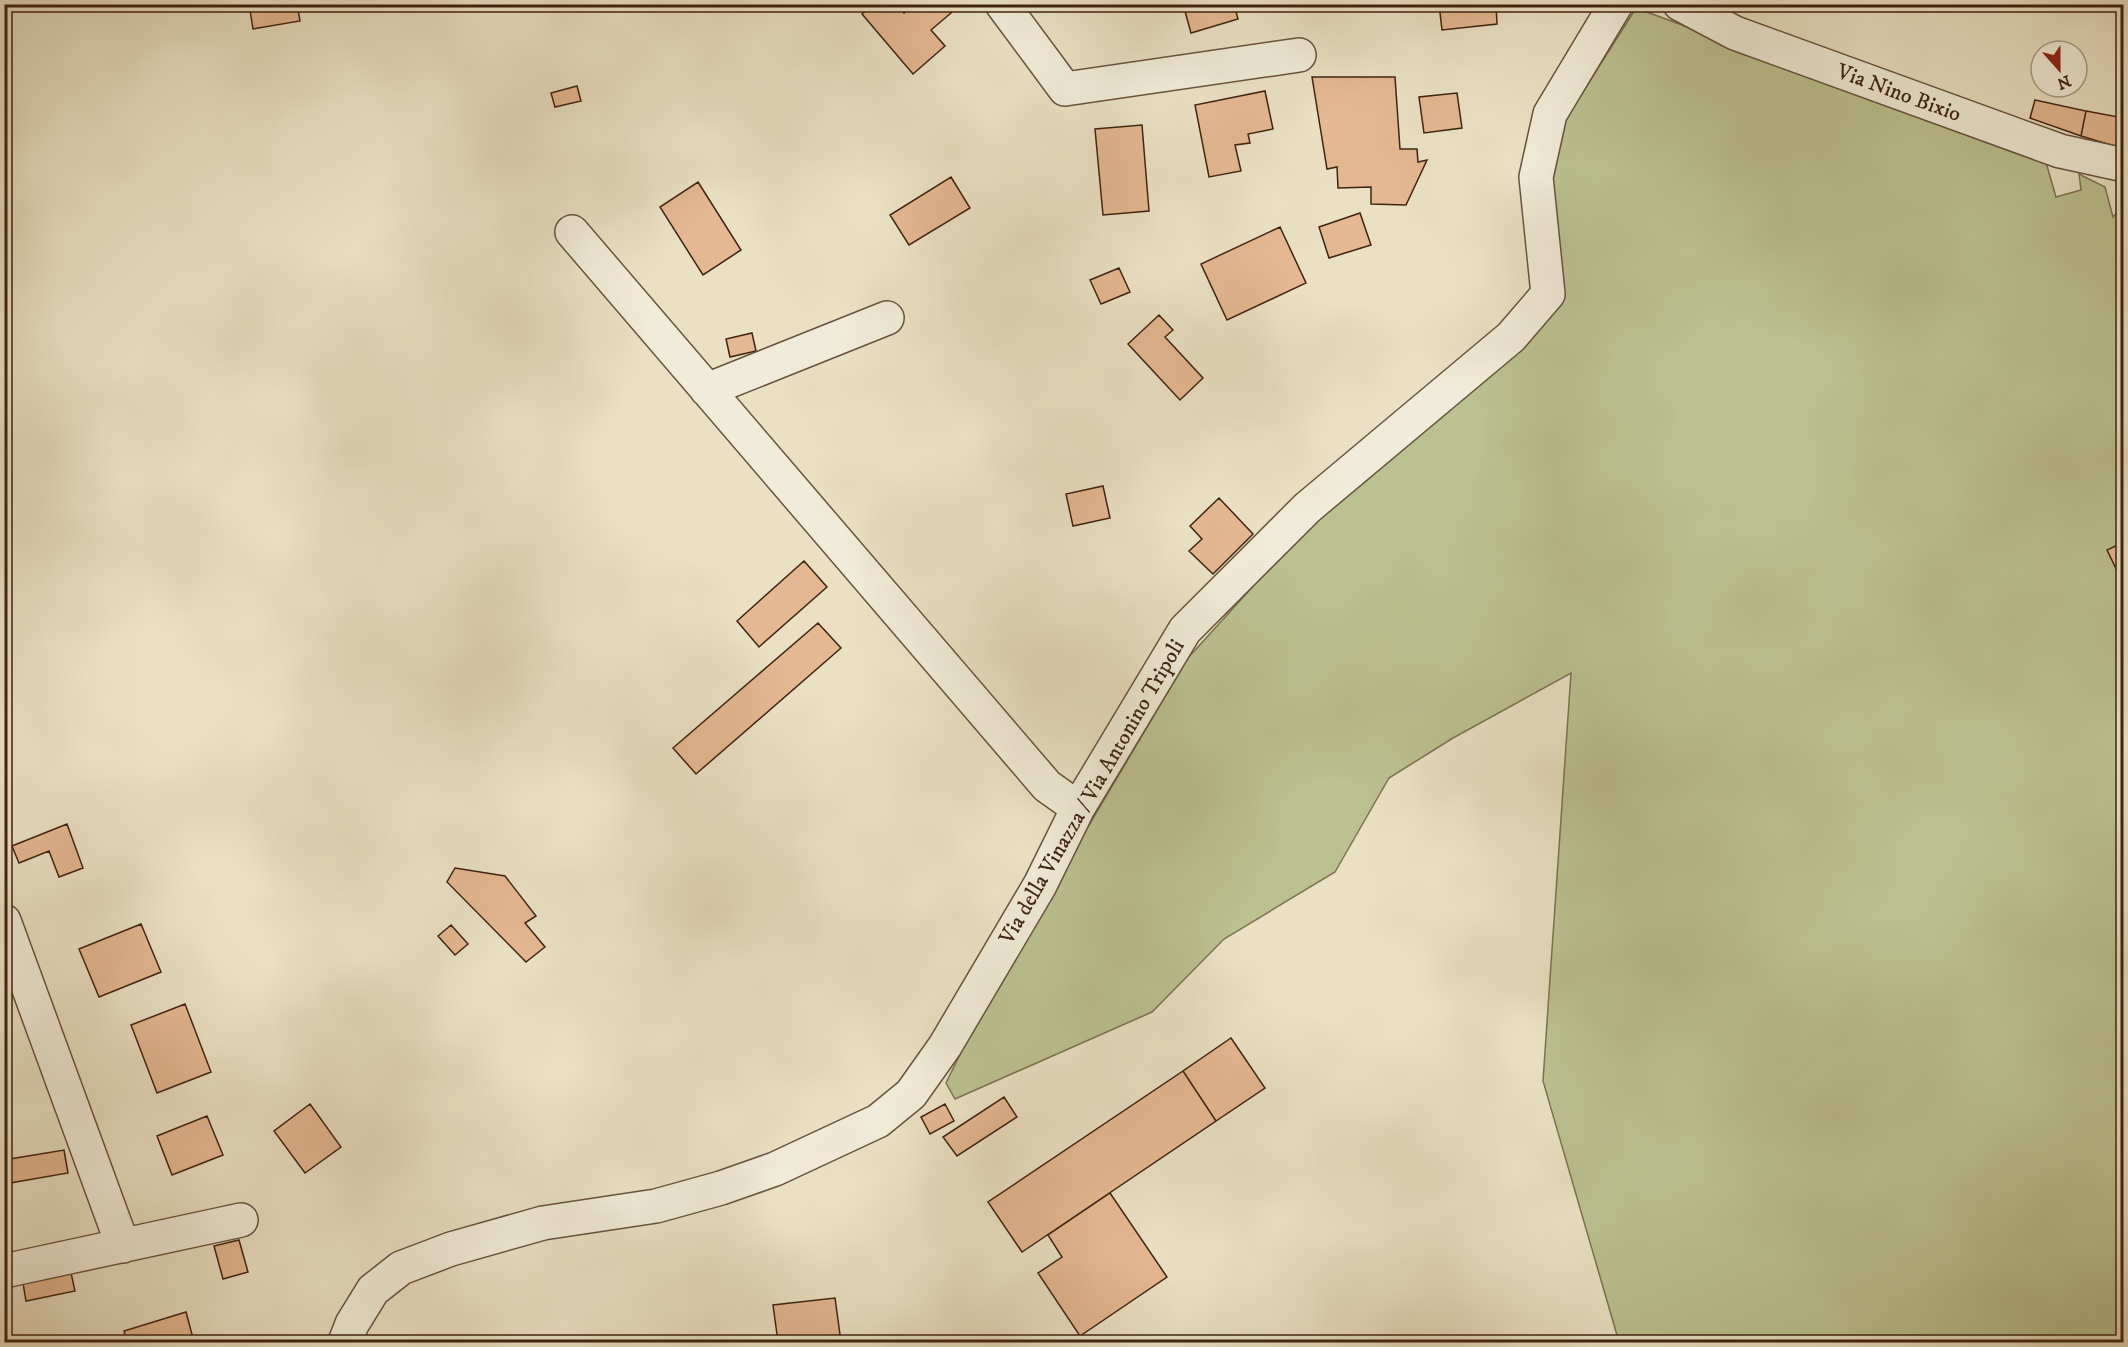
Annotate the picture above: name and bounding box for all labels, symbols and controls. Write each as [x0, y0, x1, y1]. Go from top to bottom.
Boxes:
north arrow [2029, 39, 2089, 99]
street label: Via Nino Bixio [1832, 58, 1965, 128]
text: N [2054, 70, 2074, 94]
street label: Via della Vinazza / Via Antonino Tripoli [993, 635, 1191, 950]

